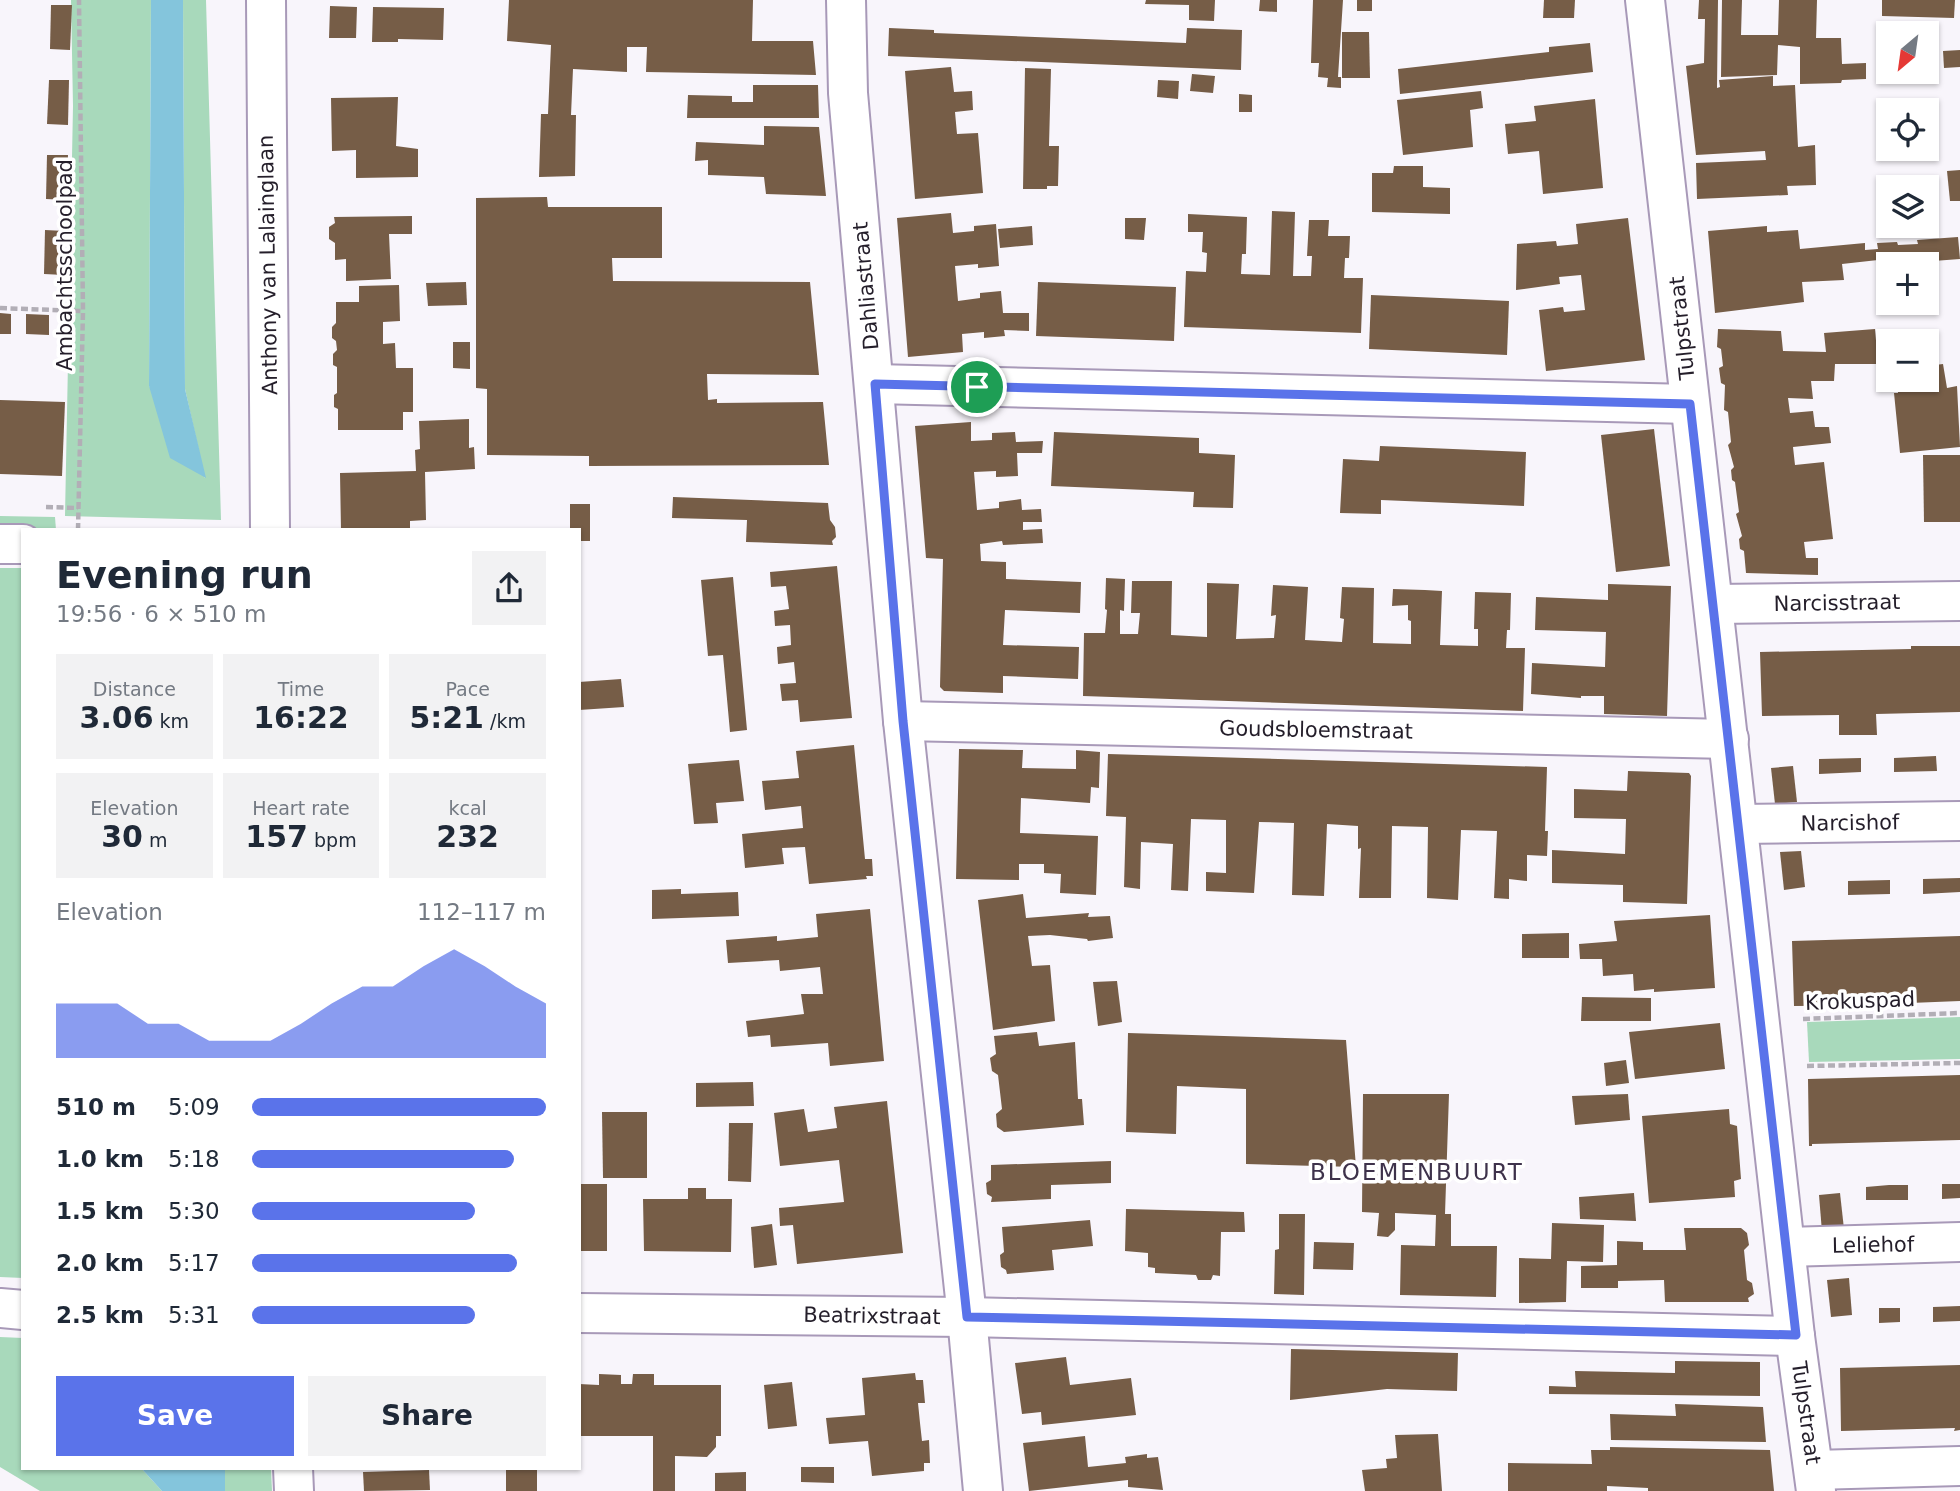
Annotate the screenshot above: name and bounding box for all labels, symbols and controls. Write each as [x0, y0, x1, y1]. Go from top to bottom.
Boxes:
north arrow [1876, 21, 1939, 84]
map controls [1876, 21, 1939, 392]
button: locate [1876, 98, 1939, 161]
street label: Anthony van Lalainglaan [254, 135, 282, 395]
street label: Ambachtsschoolpad [53, 159, 77, 371]
button: layers [1876, 175, 1939, 238]
street label: Dahliastraat [848, 221, 884, 351]
button: + [1876, 252, 1939, 315]
street label: Tulpstraat [1665, 275, 1699, 382]
button: − [1876, 329, 1939, 392]
pin [947, 357, 1007, 417]
icon: arrive [958, 368, 996, 406]
button: share [472, 551, 546, 625]
text: Evening run [56, 553, 313, 597]
street label: Narcisstraat [1773, 590, 1901, 616]
text: 19:56 · 6 × 510 m [56, 601, 266, 627]
text: Distance [93, 678, 176, 700]
text: Time [278, 678, 324, 700]
text: Pace [445, 678, 490, 700]
text: 3.06 [80, 700, 154, 735]
text: 16:22 [253, 700, 349, 735]
text: 5:21 [409, 700, 484, 735]
text: km [154, 710, 189, 732]
text: /km [484, 710, 526, 732]
street label: Goudsbloemstraat [1219, 716, 1413, 744]
text: Elevation [90, 797, 178, 819]
text: Heart rate [252, 797, 350, 819]
text: kcal [448, 797, 487, 819]
street label: Narcishof [1800, 810, 1900, 836]
text: 30 [101, 819, 143, 854]
text: 157 [245, 819, 308, 854]
text: 232 [436, 819, 499, 854]
text: m [143, 829, 167, 851]
text: bpm [308, 829, 357, 851]
text: Elevation [56, 899, 163, 925]
text: 112–117 m [417, 899, 546, 925]
street label: Krokuspad [1805, 987, 1915, 1015]
text: 510 m [56, 1094, 136, 1120]
text: 5:09 [168, 1094, 220, 1120]
text: 1.0 km [56, 1146, 144, 1172]
text: 5:18 [168, 1146, 220, 1172]
district label: BLOEMENBUURT [1310, 1159, 1524, 1185]
text: 1.5 km [56, 1198, 144, 1224]
text: 5:30 [168, 1198, 220, 1224]
street label: Leliehof [1832, 1232, 1915, 1258]
text: 2.0 km [56, 1250, 144, 1276]
text: 5:17 [168, 1250, 220, 1276]
text: 2.5 km [56, 1302, 144, 1328]
text: 5:31 [168, 1302, 220, 1328]
street label: Beatrixstraat [803, 1303, 941, 1329]
street label: Tulpstraat [1787, 1359, 1825, 1466]
button: Save [56, 1376, 294, 1456]
button: Share [308, 1376, 546, 1456]

